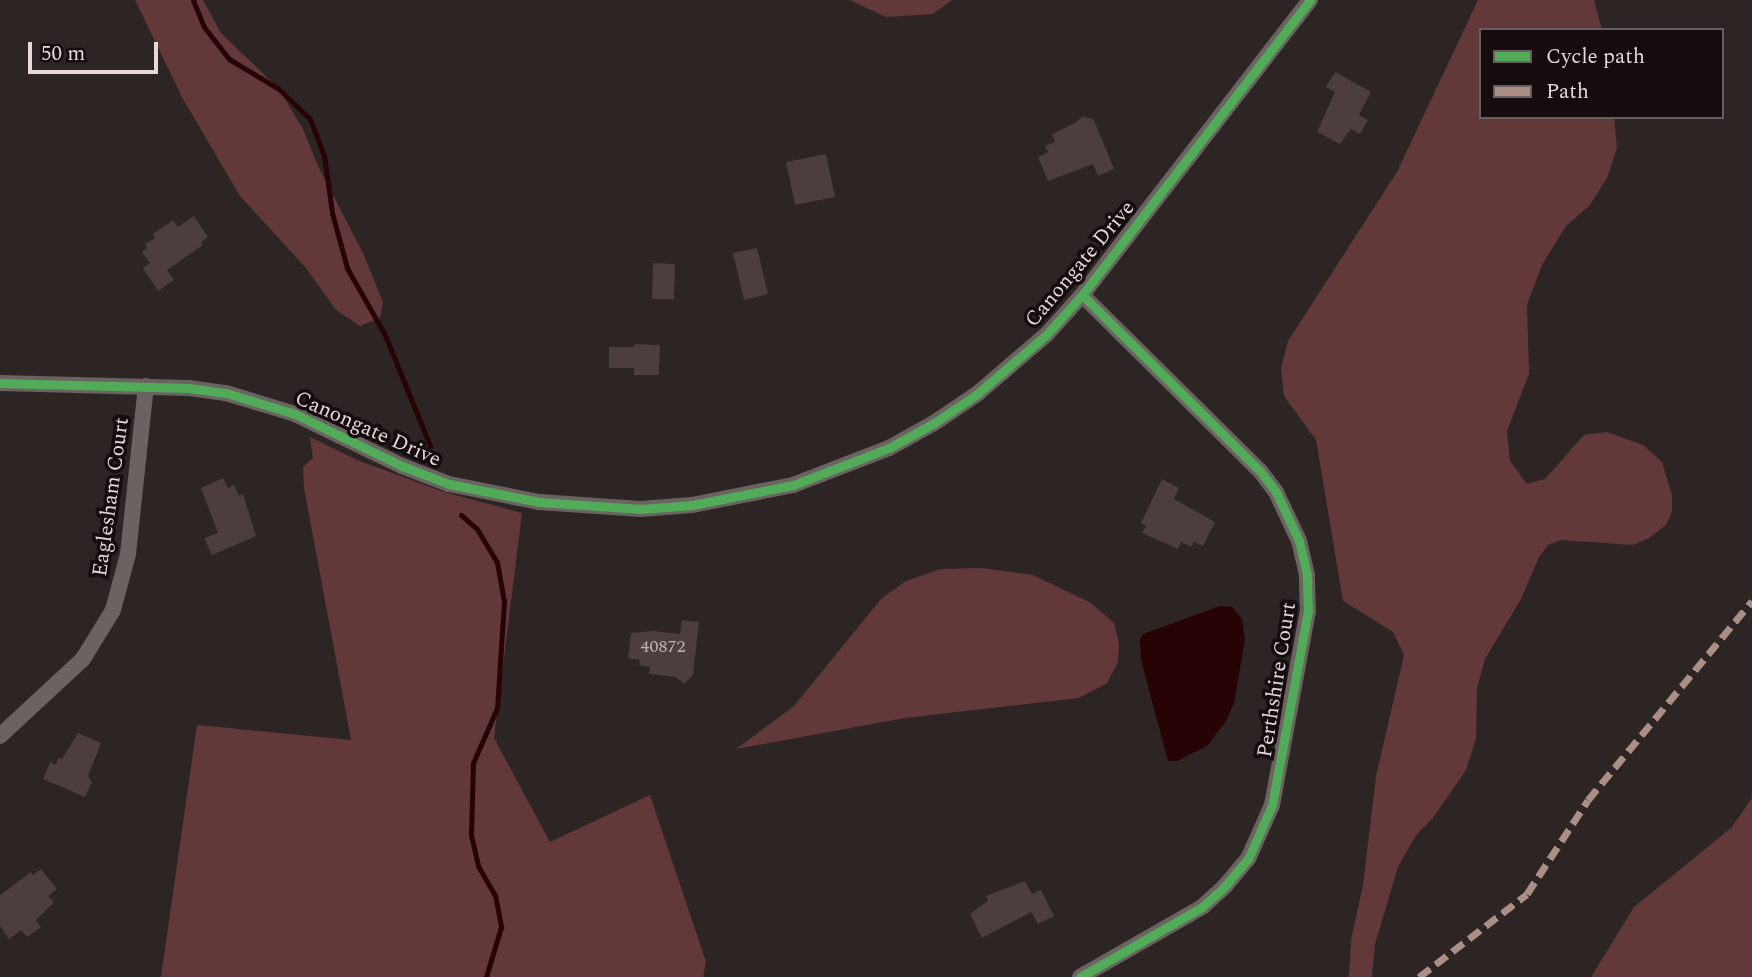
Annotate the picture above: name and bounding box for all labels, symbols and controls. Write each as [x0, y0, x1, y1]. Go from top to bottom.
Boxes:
scale bar [32, 28, 161, 72]
legend [1479, 28, 1724, 119]
text: 50 m [41, 38, 85, 70]
text: Cycle path [1546, 41, 1645, 73]
text: Path [1546, 76, 1589, 108]
street label: Canongate Drive [1020, 196, 1140, 332]
street label: Canongate Drive [291, 386, 445, 472]
street label: Eaglesham Court [87, 416, 135, 578]
street label: Perthshire Court [1252, 601, 1302, 759]
house number: 40872 [641, 636, 685, 658]

